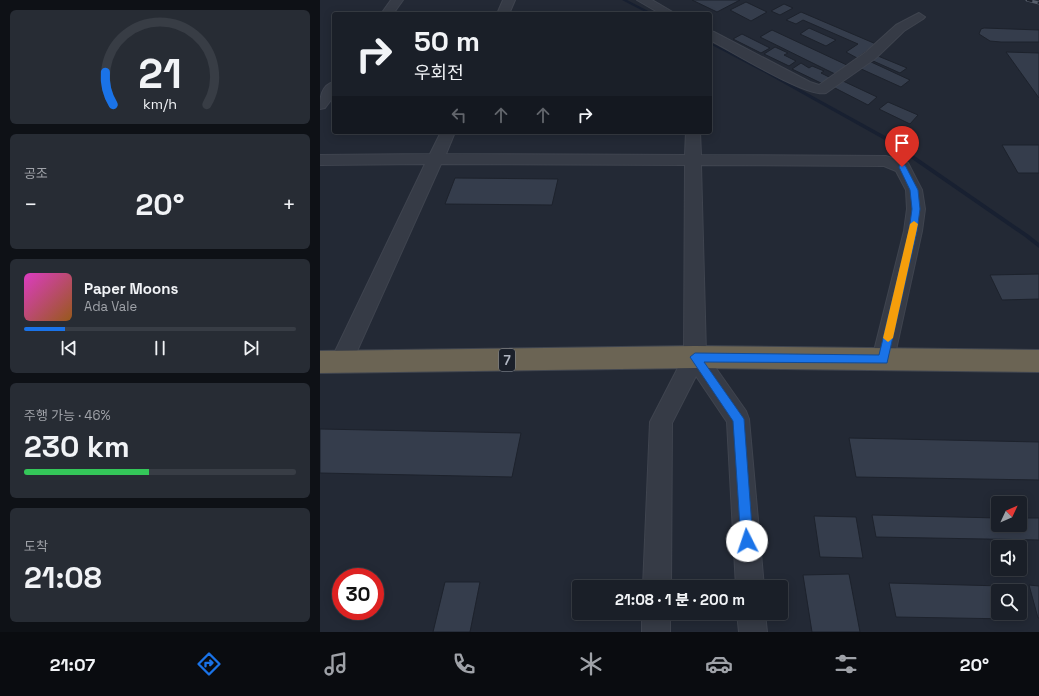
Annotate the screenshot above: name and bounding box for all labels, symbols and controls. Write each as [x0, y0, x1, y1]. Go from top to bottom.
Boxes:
text: 50 m [414, 23, 480, 59]
icon: right [348, 28, 400, 80]
text: 21 [138, 47, 182, 100]
text: 우회전 [414, 61, 464, 84]
text: km/h [143, 95, 177, 113]
icon: left [448, 104, 470, 126]
icon: ahead [490, 104, 512, 126]
icon: ahead [532, 104, 554, 126]
icon: right [574, 104, 596, 126]
pin [885, 126, 919, 167]
icon: arrive [891, 132, 913, 154]
text: 공조 [24, 165, 48, 182]
text: 20° [135, 185, 185, 224]
text: − [24, 190, 38, 218]
text: + [282, 190, 296, 218]
text: Paper Moons [84, 279, 178, 298]
text: Ada Vale [84, 298, 137, 315]
icon: previous [58, 337, 80, 359]
icon: pause [149, 337, 171, 359]
icon: next [240, 337, 262, 359]
road number: 7 [499, 349, 515, 371]
text: 주행 가능 · 46% [24, 407, 110, 424]
text: 230 km [24, 427, 130, 466]
north arrow [991, 496, 1027, 532]
map controls [991, 496, 1027, 620]
position arrow [726, 520, 768, 562]
text: 도착 [24, 538, 48, 555]
button: sound [991, 540, 1027, 576]
text: 21:08 [24, 558, 102, 597]
speed limit sign: 30 [332, 568, 384, 620]
button: search [991, 584, 1027, 620]
text: 21:08 · 1 분 · 200 m [615, 590, 745, 609]
icon: directions [195, 650, 223, 678]
icon: music [322, 650, 350, 678]
icon: phone [450, 650, 478, 678]
icon: climate [577, 650, 605, 678]
icon: car [705, 650, 733, 678]
icon: filters [832, 650, 860, 678]
text: 21:07 [50, 653, 95, 676]
text: 20° [960, 653, 989, 676]

